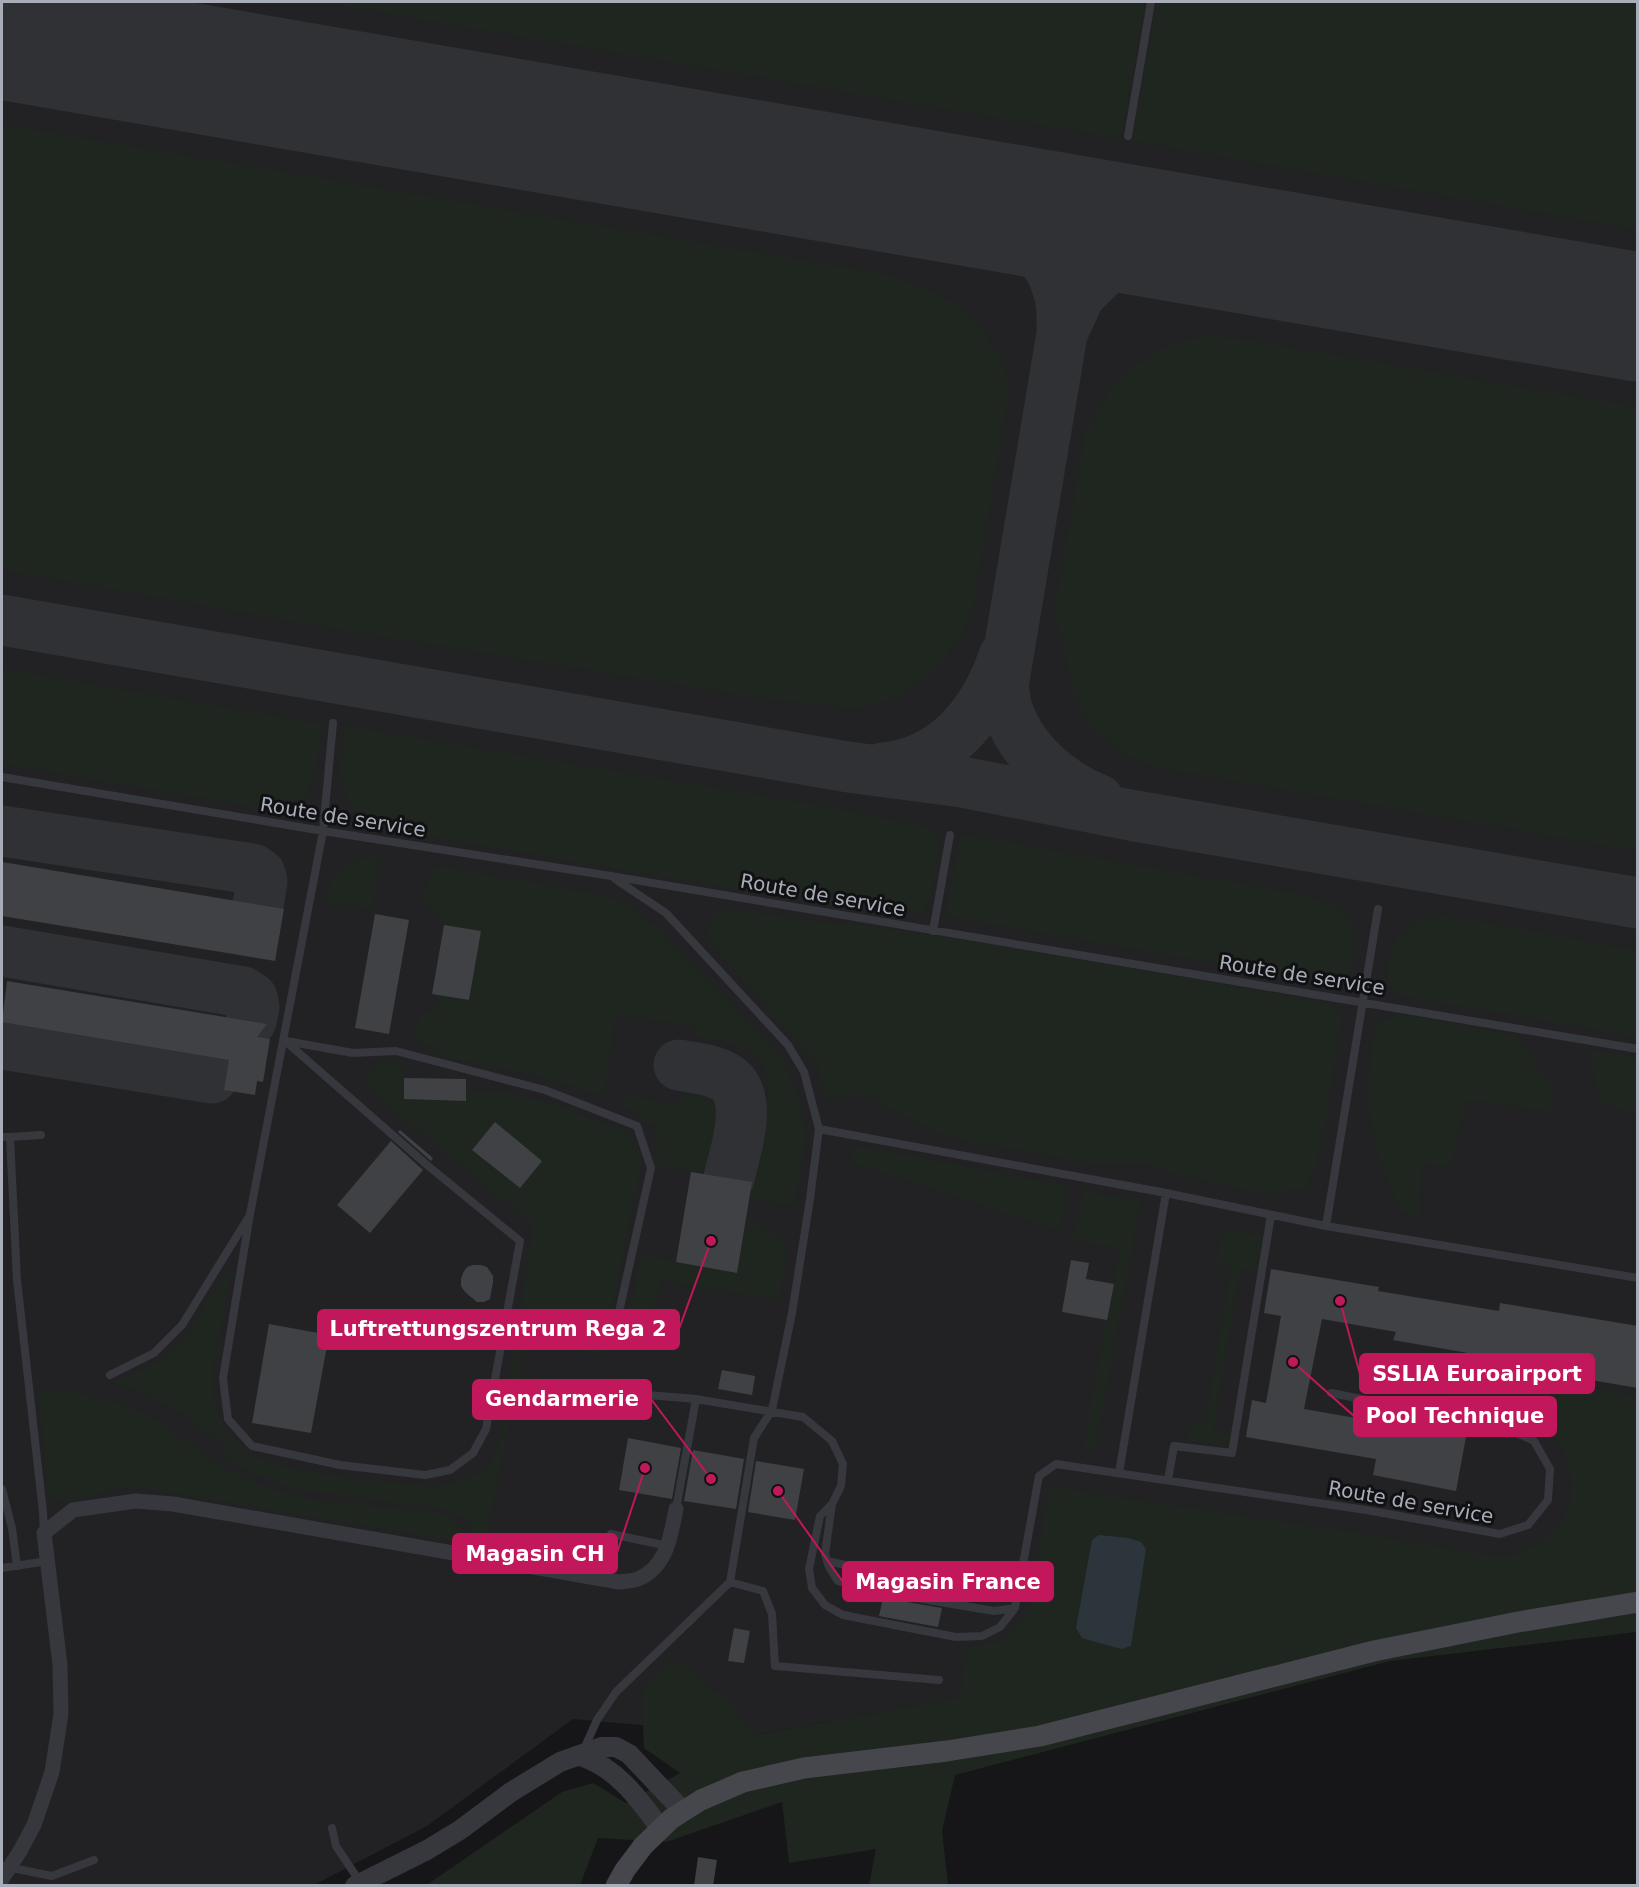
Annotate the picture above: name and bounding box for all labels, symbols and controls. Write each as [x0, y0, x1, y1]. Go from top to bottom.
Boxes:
street label: Route de service [258, 792, 428, 842]
street label: Route de service [738, 869, 908, 921]
street label: Route de service [1217, 950, 1387, 1000]
callout: Luftrettungszentrum Rega 2 [318, 1310, 679, 1349]
text: Luftrettungszentrum Rega 2 [329, 1317, 667, 1341]
callout: SSLIA Euroairport [1360, 1354, 1594, 1393]
text: SSLIA Euroairport [1372, 1362, 1582, 1386]
callout: Gendarmerie [473, 1380, 651, 1419]
text: Gendarmerie [485, 1387, 639, 1411]
callout: Pool Technique [1354, 1397, 1556, 1436]
text: Pool Technique [1366, 1404, 1544, 1428]
street label: Route de service [1326, 1476, 1496, 1528]
callout: Magasin CH [453, 1534, 617, 1573]
text: Magasin CH [465, 1542, 605, 1566]
callout: Magasin France [843, 1562, 1053, 1601]
text: Magasin France [855, 1570, 1041, 1594]

